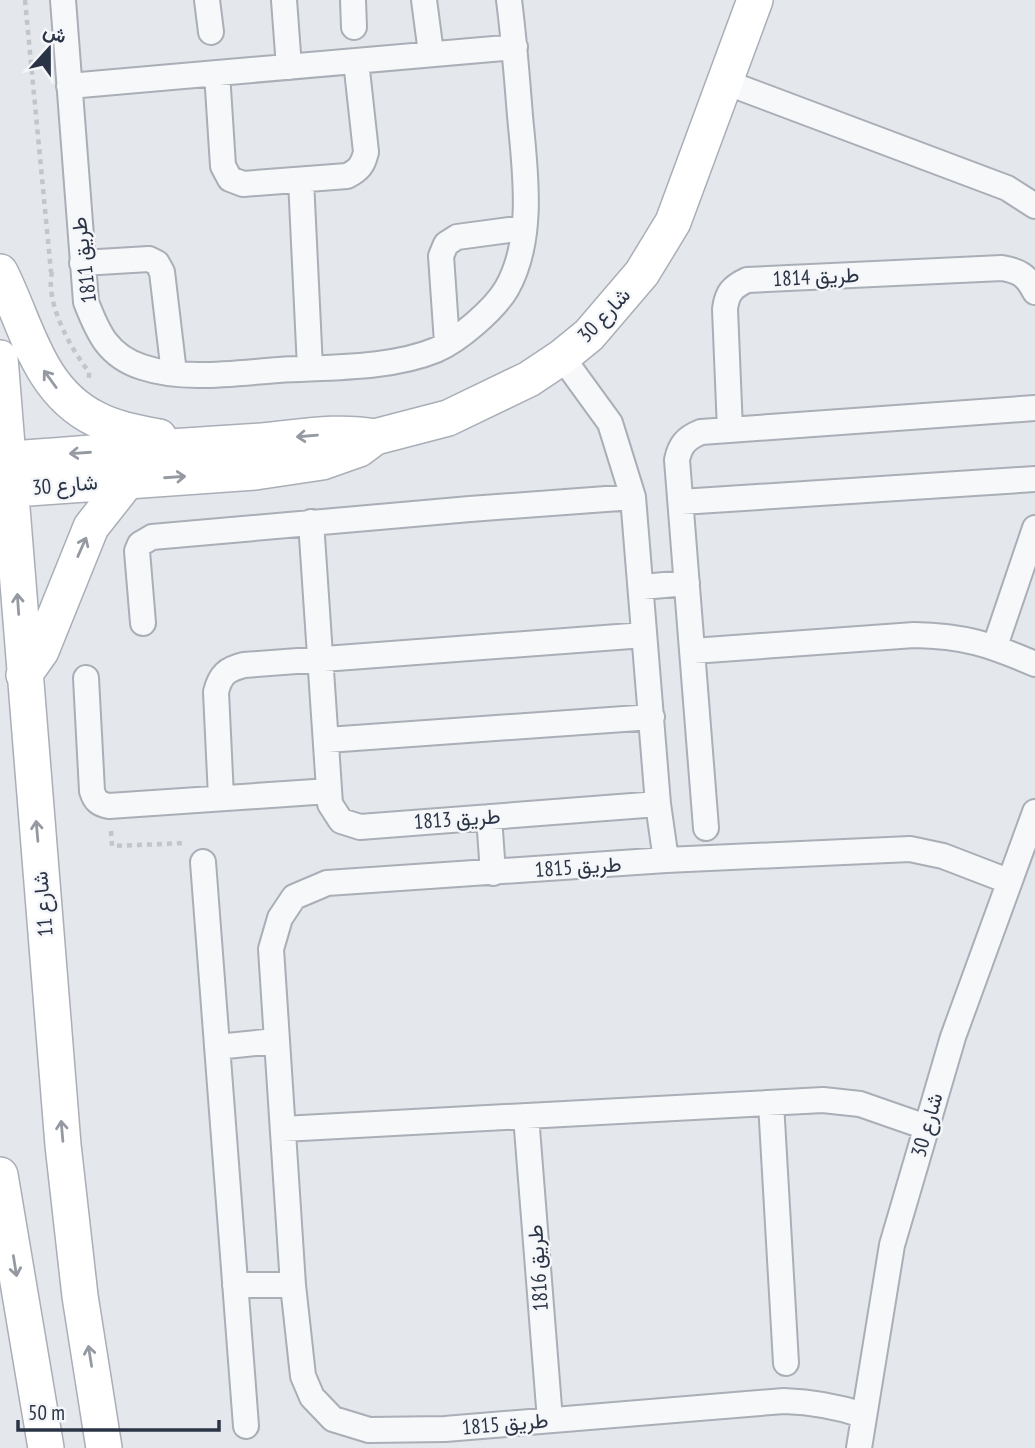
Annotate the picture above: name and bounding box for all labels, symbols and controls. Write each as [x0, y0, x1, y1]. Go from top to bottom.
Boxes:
north arrow [14, 14, 84, 84]
text: ش [40, 18, 70, 48]
street label: طريق 1811 [65, 215, 102, 305]
street label: طريق 1814 [772, 261, 860, 292]
street label: شارع 30 [571, 281, 637, 349]
one-way arrow [43, 370, 57, 389]
one-way arrow [296, 430, 319, 443]
one-way arrow [69, 446, 92, 459]
street label: شارع 30 [31, 468, 99, 502]
one-way arrow [163, 470, 185, 483]
one-way arrow [76, 537, 89, 558]
one-way arrow [11, 593, 24, 616]
street label: طريق 1813 [413, 802, 501, 835]
one-way arrow [30, 820, 43, 843]
street label: طريق 1815 [534, 850, 622, 883]
street label: شارع 11 [26, 870, 60, 938]
street label: شارع 30 [905, 1090, 949, 1160]
one-way arrow [55, 1120, 68, 1143]
street label: طريق 1816 [521, 1224, 554, 1312]
one-way arrow [9, 1255, 22, 1277]
one-way arrow [83, 1346, 96, 1368]
scale bar [18, 1388, 219, 1432]
text: 50 m [28, 1399, 65, 1426]
street label: طريق 1815 [461, 1406, 549, 1441]

